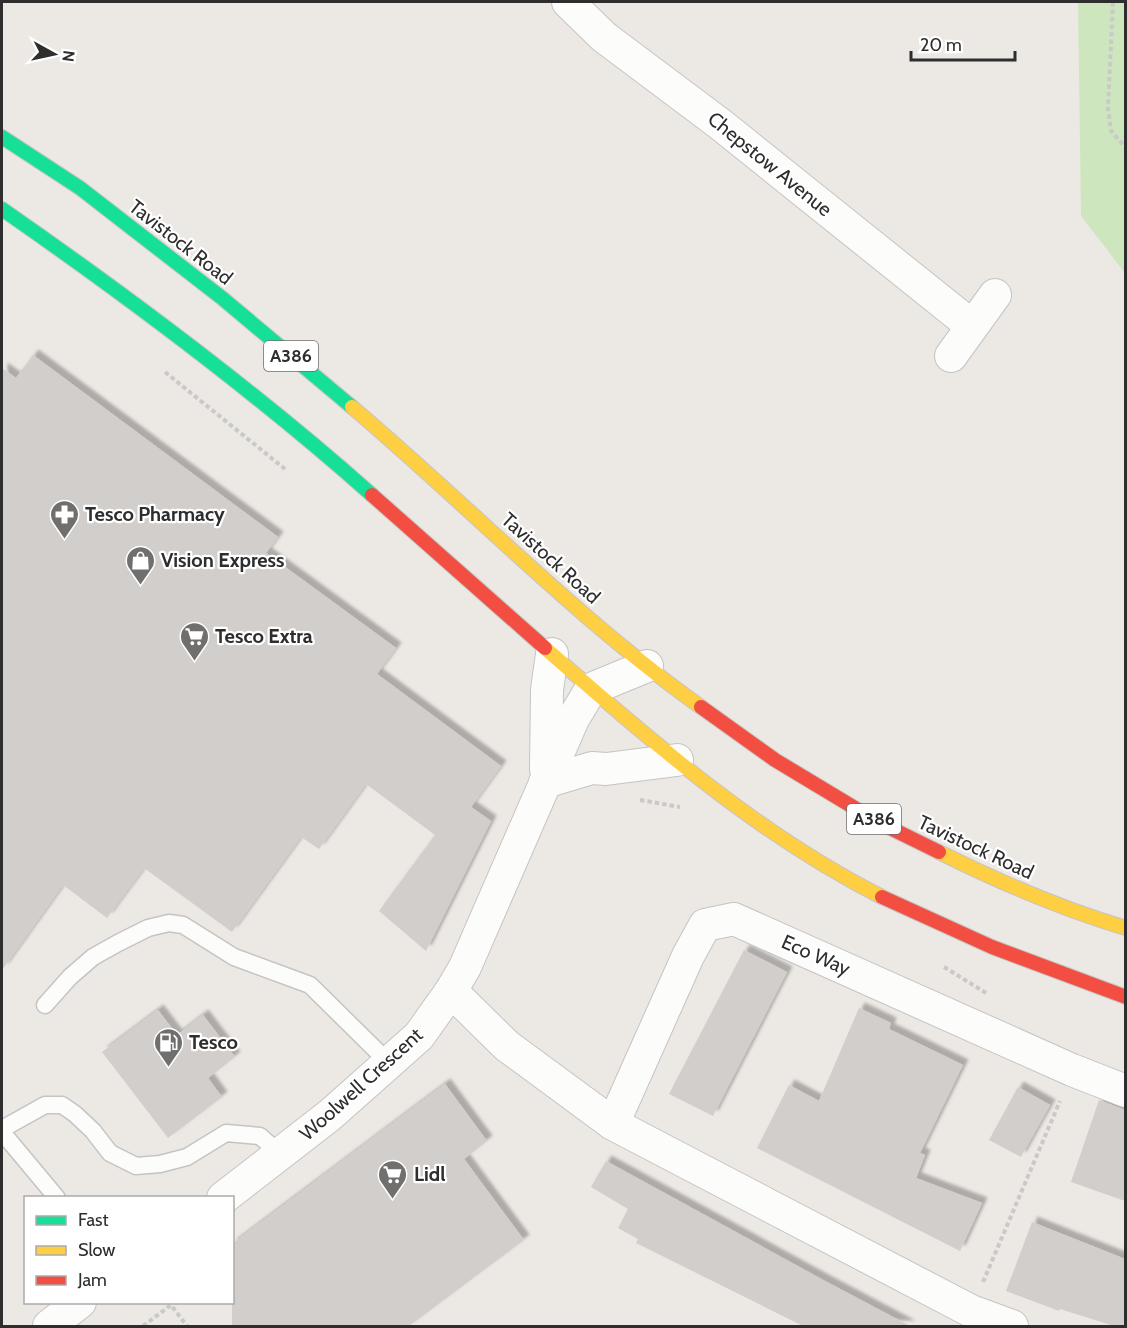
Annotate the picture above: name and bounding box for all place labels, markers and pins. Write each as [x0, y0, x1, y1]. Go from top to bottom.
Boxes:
pharmacy icon: Tesco Pharmacy [48, 498, 80, 540]
place label: Tesco Pharmacy [85, 502, 225, 526]
shop icon: Vision Express [124, 544, 156, 586]
place label: Vision Express [161, 548, 285, 572]
supermarket icon: Tesco Extra [178, 620, 210, 662]
place label: Tesco Extra [215, 624, 313, 648]
fuel station icon: Tesco [152, 1026, 184, 1068]
place label: Tesco [189, 1030, 238, 1054]
supermarket icon: Lidl [377, 1158, 409, 1200]
place label: Lidl [414, 1162, 445, 1186]

